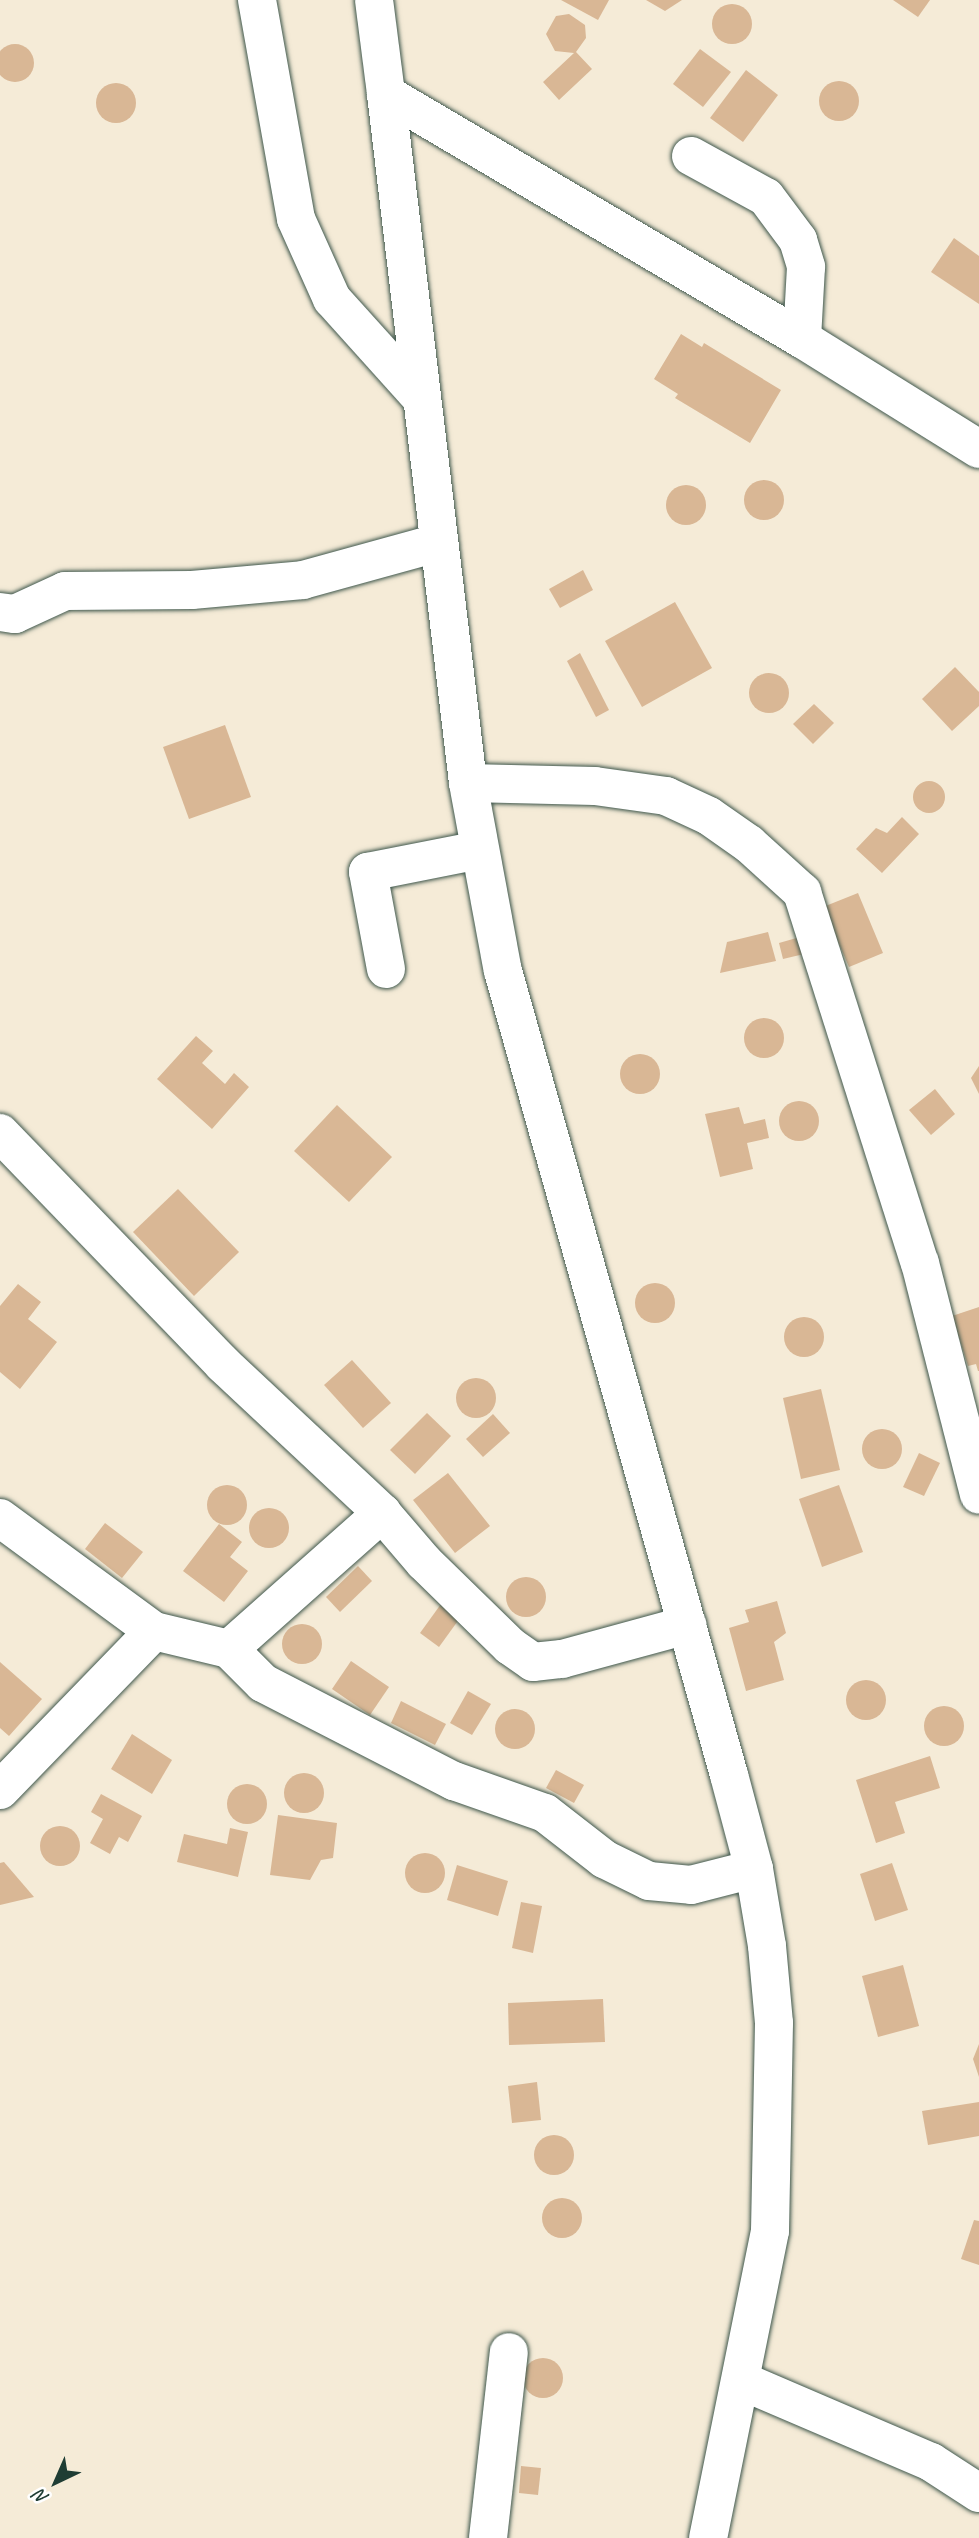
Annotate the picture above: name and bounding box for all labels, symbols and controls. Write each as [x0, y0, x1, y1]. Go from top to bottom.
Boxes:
north arrow [21, 2447, 91, 2517]
text: N [29, 2484, 54, 2510]

